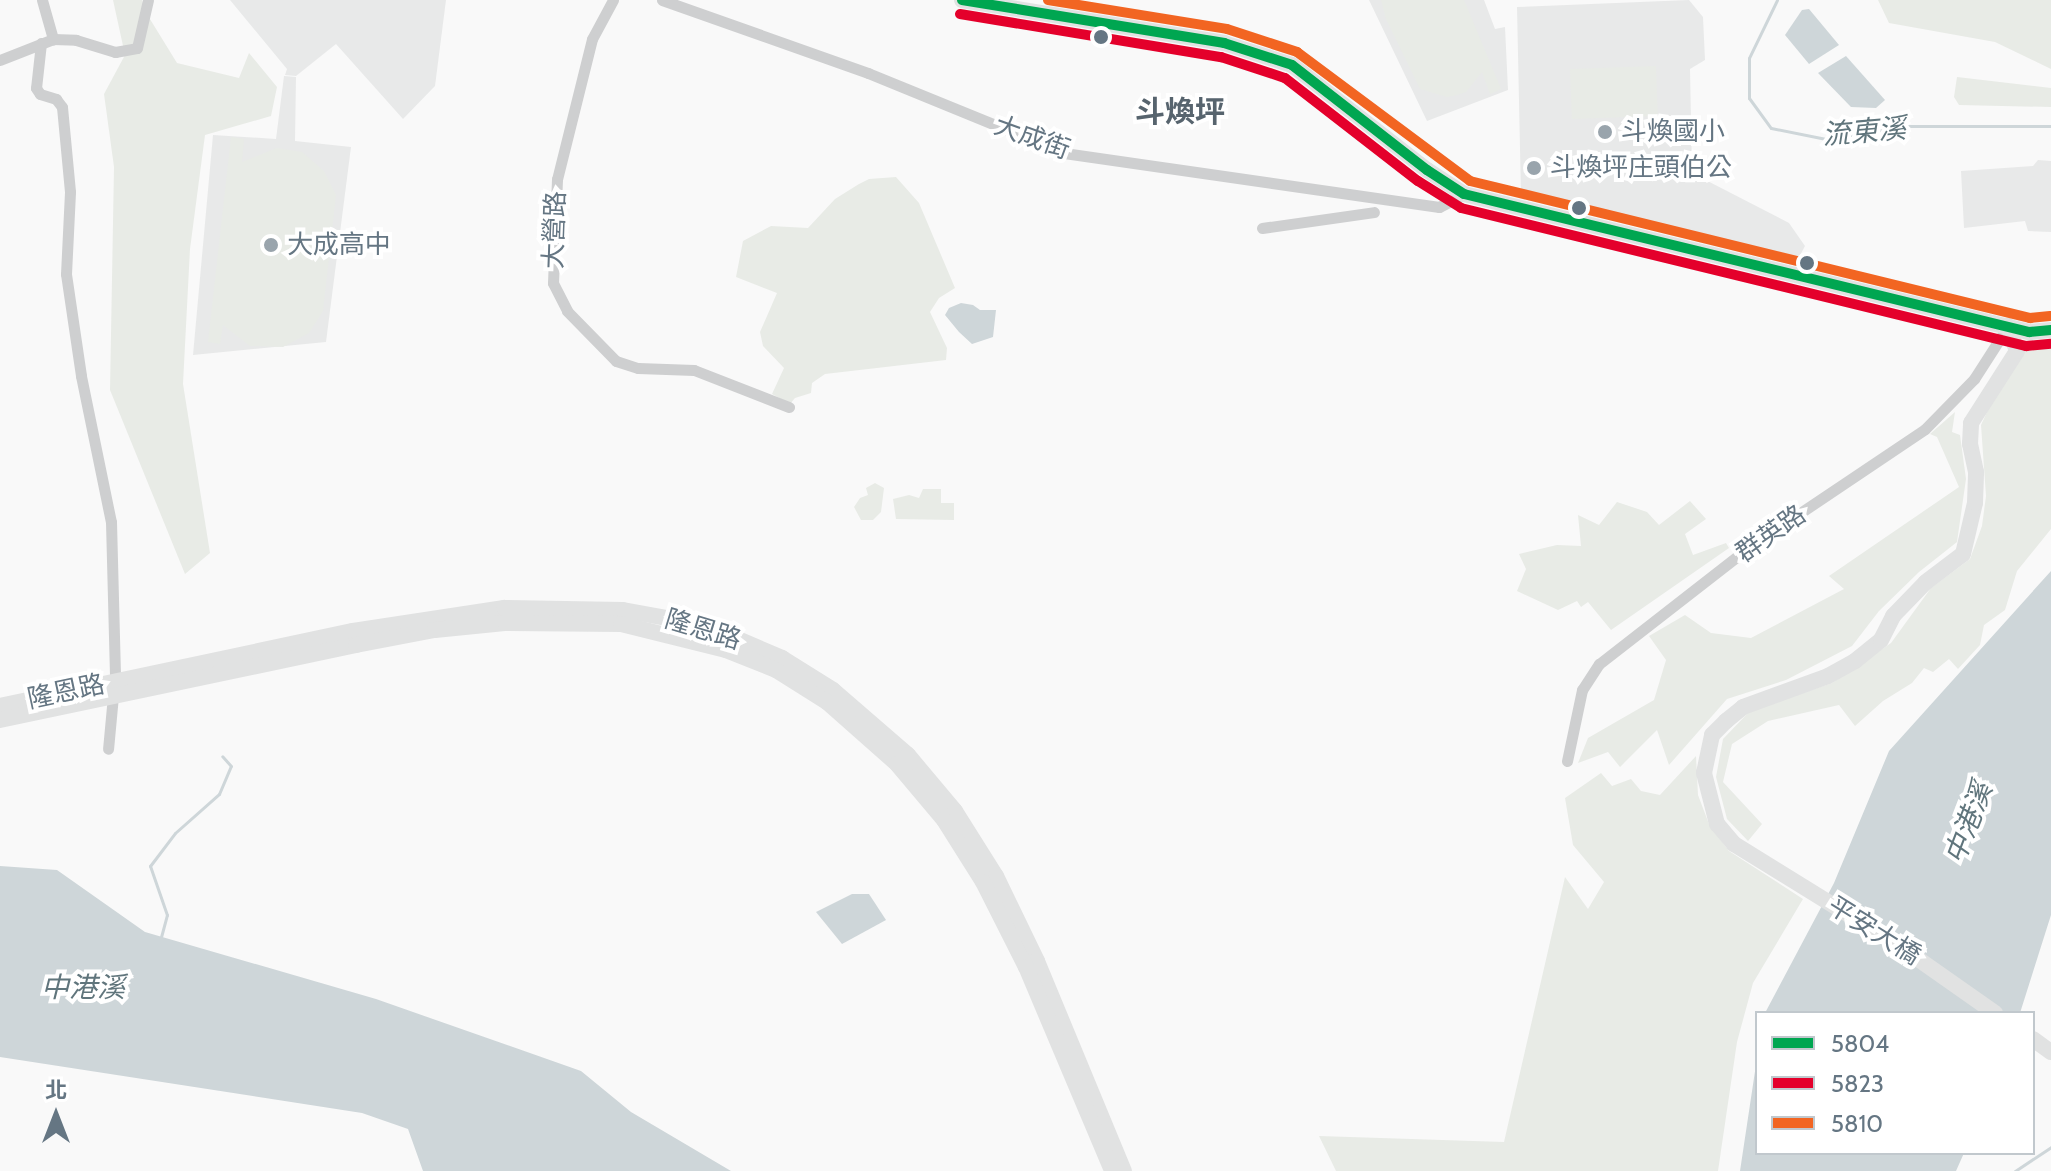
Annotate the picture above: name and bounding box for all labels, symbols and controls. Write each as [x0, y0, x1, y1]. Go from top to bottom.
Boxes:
unlabelled marker [1093, 29, 1109, 45]
district label: 斗煥坪 [1135, 94, 1225, 130]
street label: 大成街 [990, 110, 1074, 166]
water label: 流東溪 [1821, 111, 1907, 151]
place label: 斗煥國小 [1621, 116, 1725, 148]
marker: 斗煥國小 [1596, 123, 1614, 141]
place label: 斗煥坪庄頭伯公 [1550, 152, 1732, 184]
marker: 斗煥坪庄頭伯公 [1525, 159, 1543, 177]
street label: 大營路 [538, 190, 572, 270]
unlabelled marker [1571, 200, 1587, 216]
place label: 大成高中 [287, 229, 391, 261]
marker: 大成高中 [262, 236, 280, 254]
unlabelled marker [1799, 255, 1815, 271]
street label: 群英路 [1730, 499, 1812, 569]
street label: 隆恩路 [661, 604, 745, 656]
street label: 隆恩路 [25, 669, 107, 715]
water label: 中港溪 [1937, 778, 1999, 868]
street label: 平安大橋 [1822, 890, 1926, 972]
water label: 中港溪 [41, 970, 125, 1004]
legend [1755, 1011, 2035, 1155]
text: 5804 [1831, 1029, 1889, 1058]
text: 5823 [1831, 1069, 1884, 1098]
north arrow [16, 1075, 96, 1155]
text: 北 [45, 1077, 67, 1104]
text: 5810 [1831, 1109, 1883, 1138]

